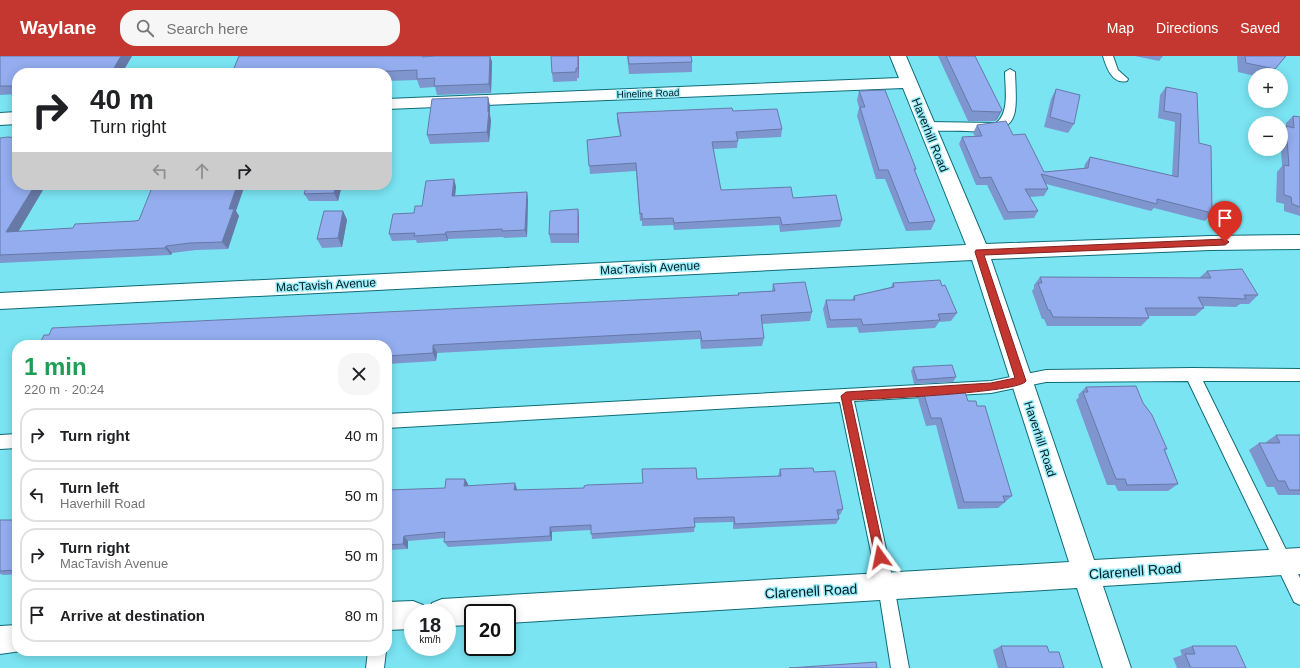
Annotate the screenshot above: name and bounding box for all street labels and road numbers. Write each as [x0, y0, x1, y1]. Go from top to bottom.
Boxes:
street label: Hineline Road [616, 87, 680, 100]
street label: Haverhill Road [909, 96, 951, 174]
street label: MacTavish Avenue [600, 258, 701, 278]
street label: MacTavish Avenue [276, 275, 377, 295]
street label: Haverhill Road [1021, 399, 1059, 479]
street label: Clarenell Road [1088, 560, 1182, 582]
street label: Clarenell Road [764, 581, 858, 601]

